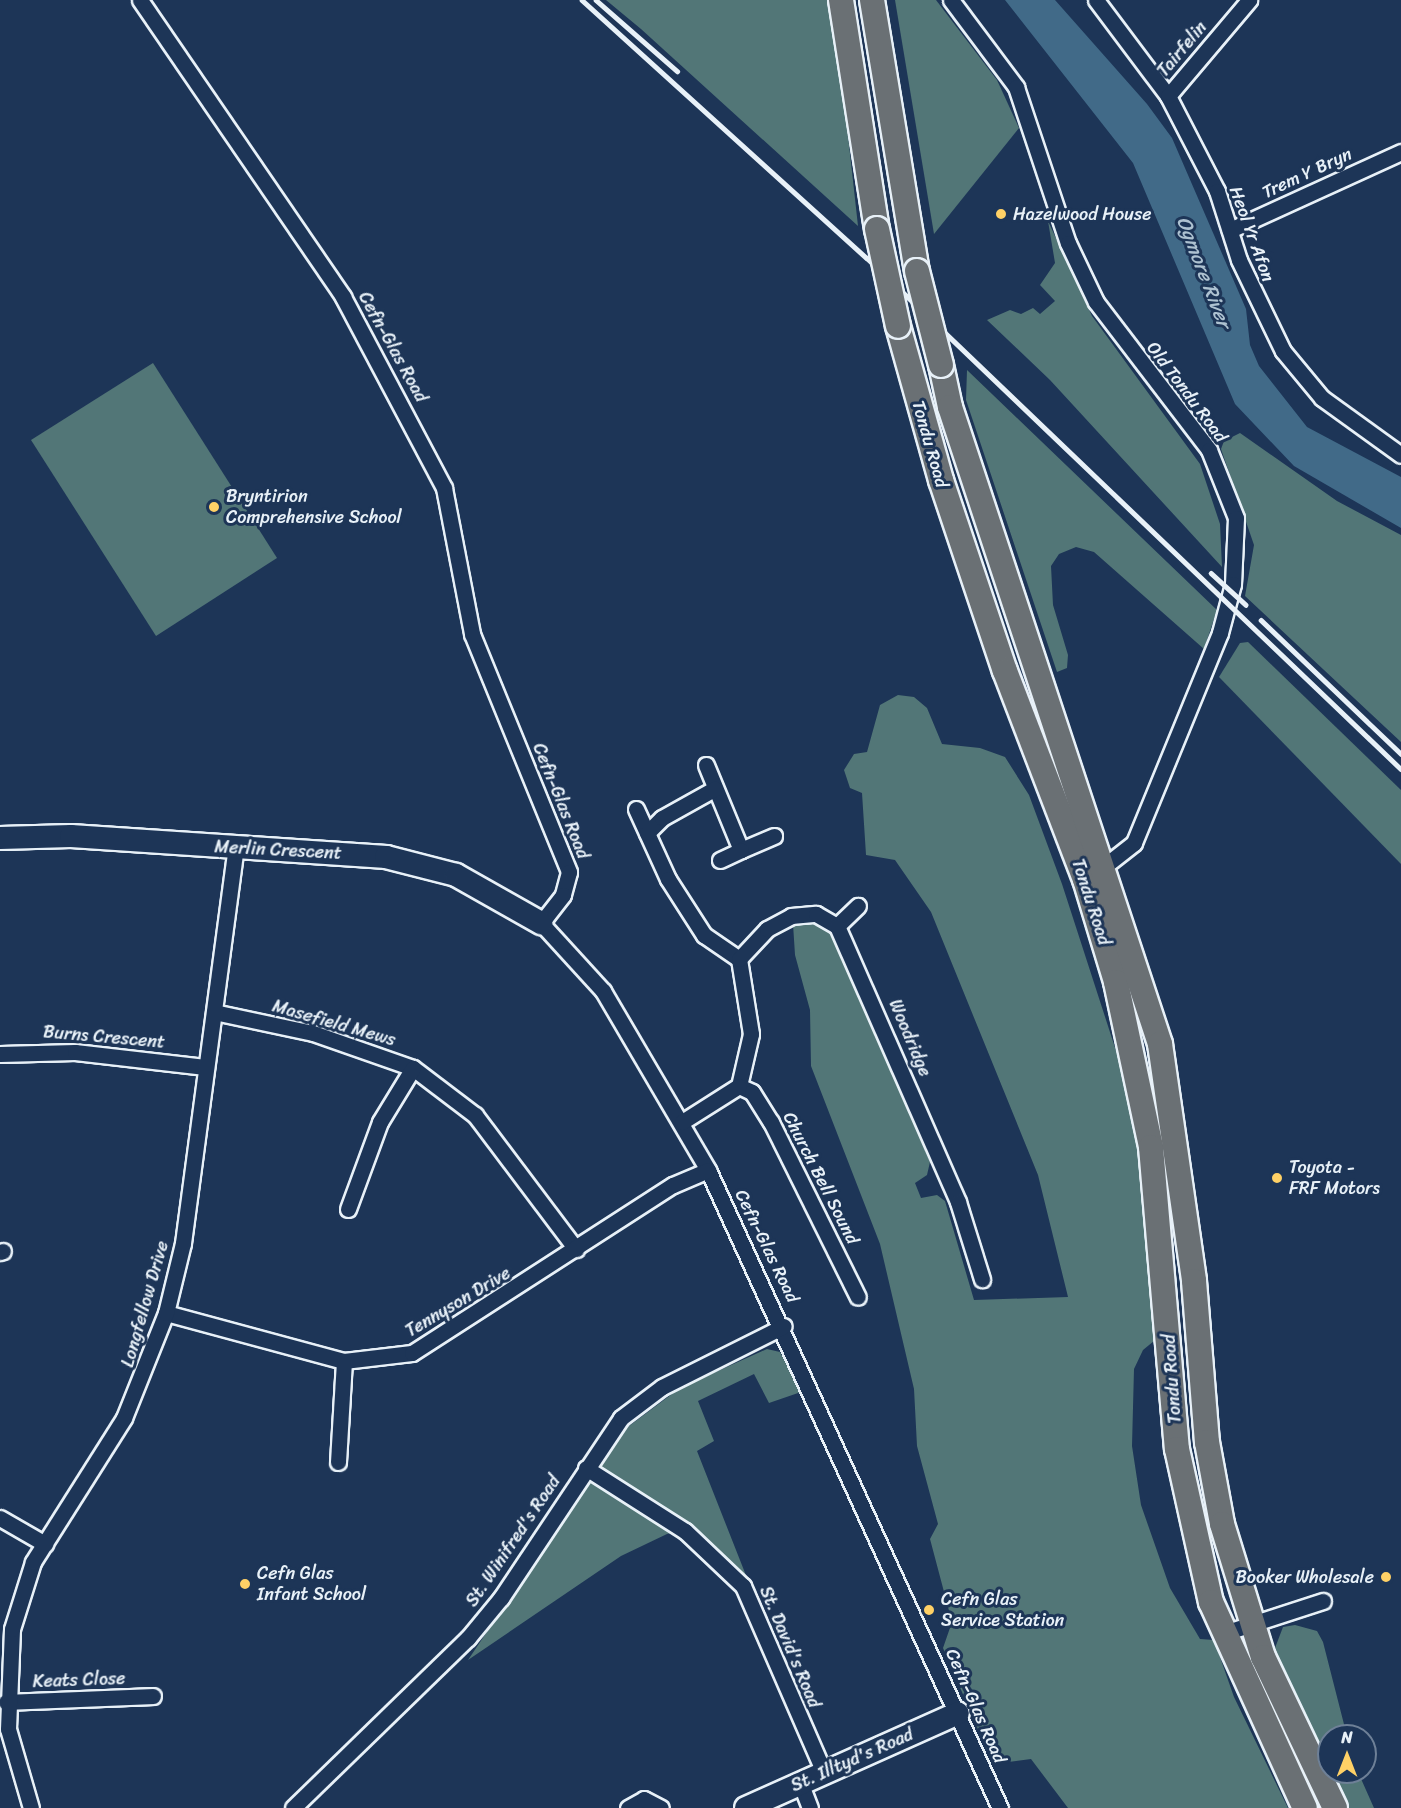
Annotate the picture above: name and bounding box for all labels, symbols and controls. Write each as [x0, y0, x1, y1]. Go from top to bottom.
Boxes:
street label: Tairfelin [1152, 17, 1212, 81]
street label: Trem Y Bryn [1259, 143, 1355, 203]
street label: Heol Yr Afon [1225, 183, 1279, 285]
place label: Hazelwood House [1013, 203, 1151, 225]
marker: Hazelwood House [994, 207, 1008, 221]
water label: Ogmore River [1172, 213, 1236, 331]
street label: Cefn-Glas Road [354, 288, 432, 406]
street label: Old Tondu Road [1142, 337, 1232, 447]
street label: Tondu Road [907, 398, 953, 490]
place label: Bryntirion Comprehensive School [226, 486, 402, 528]
marker: Bryntirion Comprehensive School [207, 500, 221, 514]
street label: Cefn-Glas Road [528, 740, 594, 862]
street label: Merlin Crescent [214, 836, 342, 864]
street label: Tondu Road [1067, 856, 1115, 948]
street label: Masefield Mews [270, 995, 398, 1051]
street label: Woodridge [884, 996, 936, 1080]
street label: Burns Crescent [42, 1021, 166, 1053]
street label: Church Bell Sound [778, 1108, 864, 1248]
place label: Toyota - FRF Motors [1289, 1157, 1380, 1200]
marker: Toyota - FRF Motors [1270, 1171, 1284, 1185]
street label: Cefn-Glas Road [730, 1186, 804, 1306]
street label: Longfellow Drive [117, 1238, 173, 1370]
street label: Tennyson Drive [402, 1262, 514, 1342]
street label: Tondu Road [1158, 1334, 1186, 1424]
street label: St. Winifred's Road [461, 1471, 565, 1611]
place label: Cefn Glas Infant School [257, 1563, 366, 1606]
place label: Booker Wholesale [1236, 1566, 1374, 1588]
marker: Booker Wholesale [1379, 1570, 1393, 1584]
marker: Cefn Glas Infant School [238, 1577, 252, 1591]
street label: St. David's Road [755, 1583, 825, 1711]
place label: Cefn Glas Service Station [941, 1589, 1064, 1632]
marker: Cefn Glas Service Station [922, 1603, 936, 1617]
street label: Cefn-Glas Road [941, 1645, 1011, 1767]
street label: Keats Close [32, 1668, 126, 1692]
text: N [1341, 1723, 1353, 1752]
street label: St. Illtyd's Road [788, 1724, 916, 1796]
north arrow [1317, 1724, 1377, 1784]

